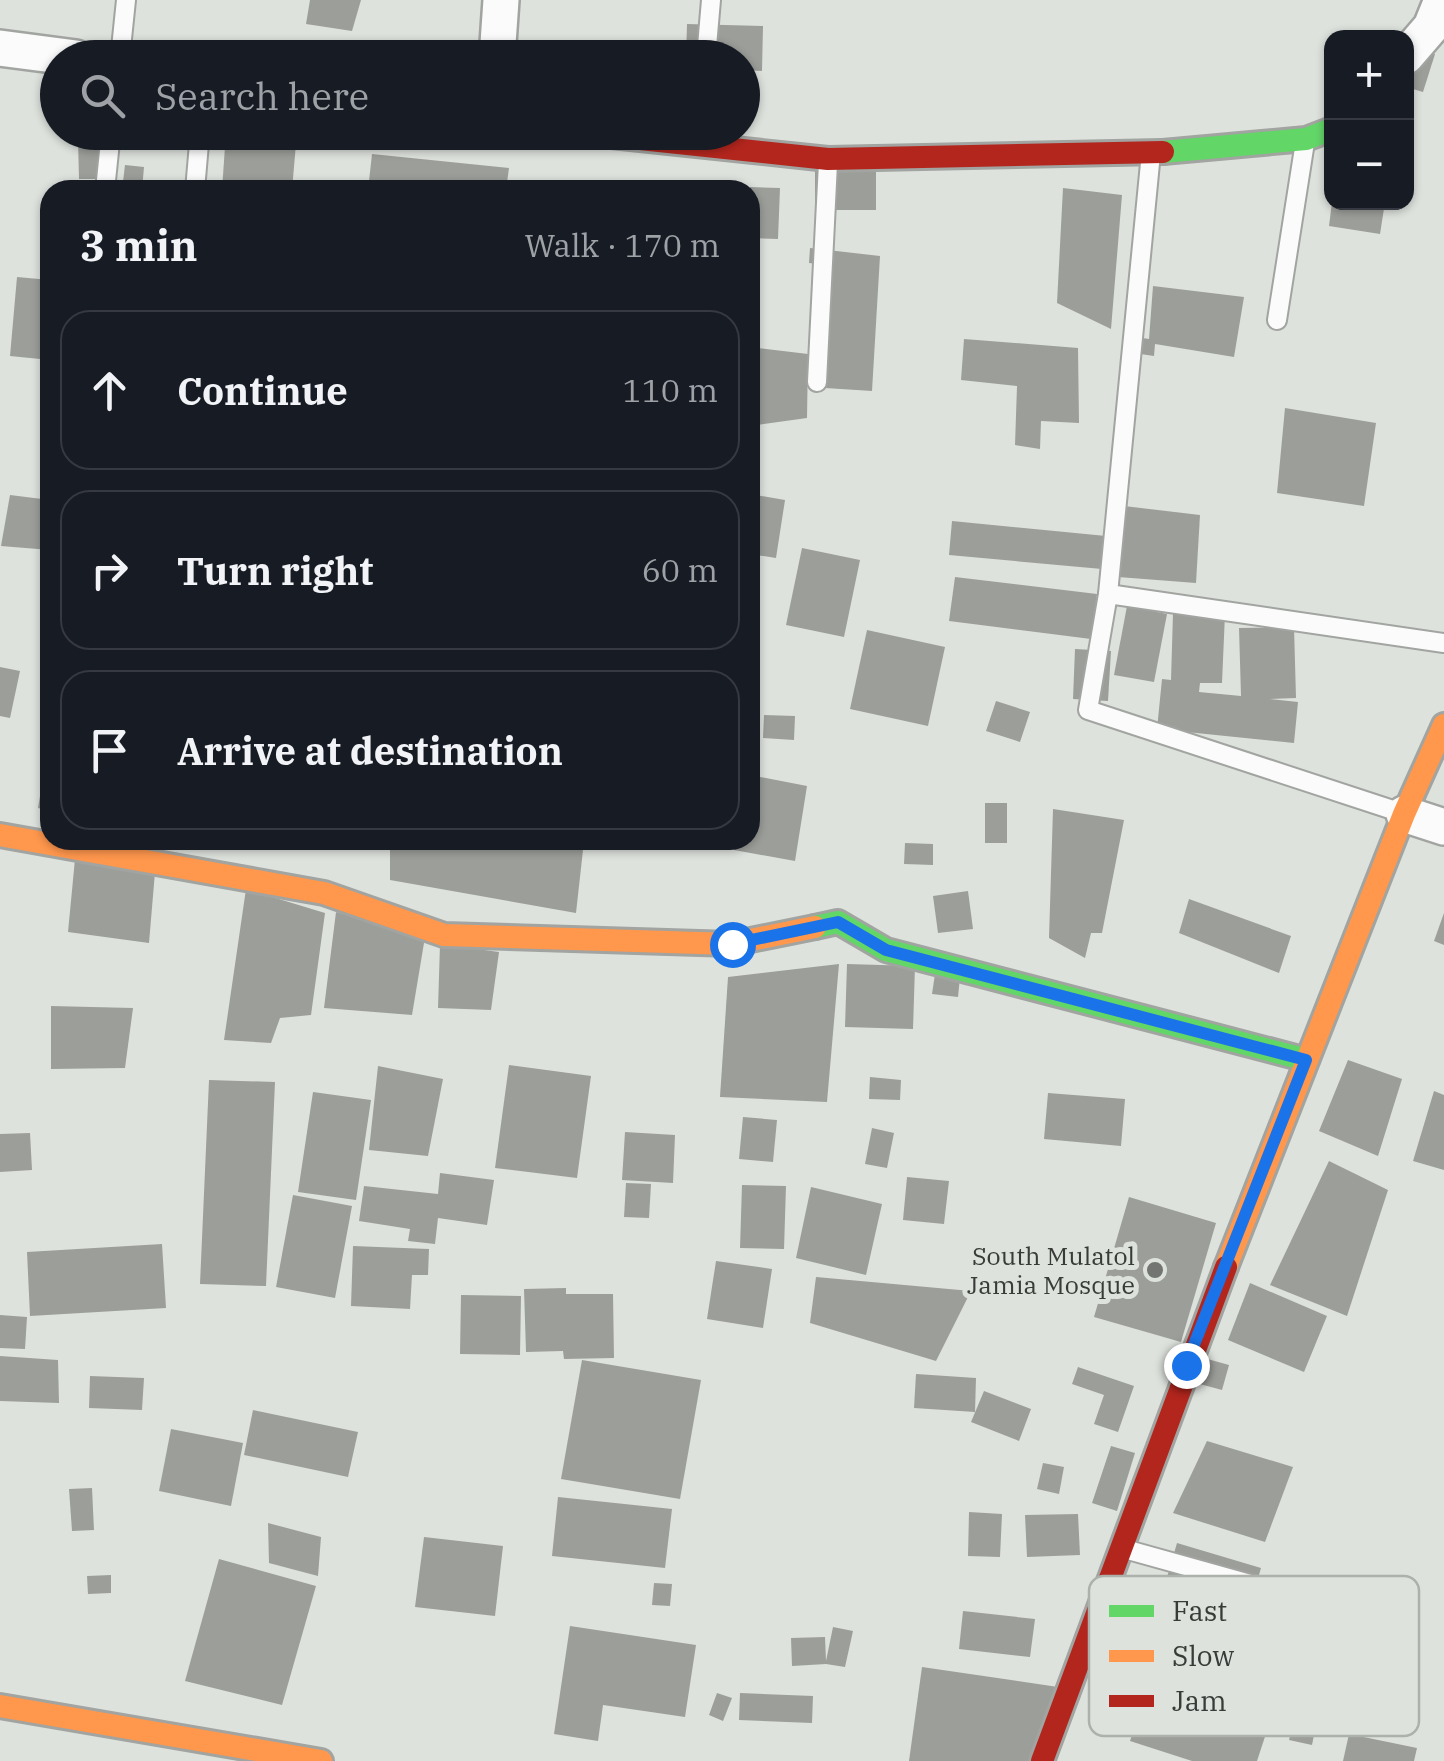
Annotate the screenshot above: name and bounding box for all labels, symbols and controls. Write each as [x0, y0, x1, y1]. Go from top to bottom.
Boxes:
map controls [1324, 30, 1414, 210]
button: + [1324, 30, 1414, 120]
search box [40, 40, 760, 150]
icon: search [75, 68, 130, 123]
text: Search here [155, 71, 369, 120]
button: − [1324, 120, 1414, 210]
text: 3 min [80, 218, 198, 273]
text: Walk · 170 m [524, 224, 720, 266]
icon: ahead [82, 363, 137, 418]
text: Continue [177, 366, 348, 415]
text: 110 m [622, 369, 718, 411]
icon: right [82, 543, 137, 598]
text: Turn right [177, 546, 373, 595]
text: 60 m [642, 549, 718, 591]
icon: arrive [82, 723, 137, 778]
text: Arrive at destination [177, 726, 563, 775]
route start [710, 922, 756, 968]
place label: South Mulatol Jamia Mosque [967, 1239, 1135, 1301]
marker: South Mulatol Jamia Mosque [1144, 1259, 1166, 1281]
route end [1164, 1343, 1210, 1389]
legend [1089, 1576, 1419, 1736]
text: Fast [1172, 1592, 1227, 1629]
text: Slow [1172, 1637, 1234, 1674]
text: Jam [1172, 1682, 1227, 1719]

